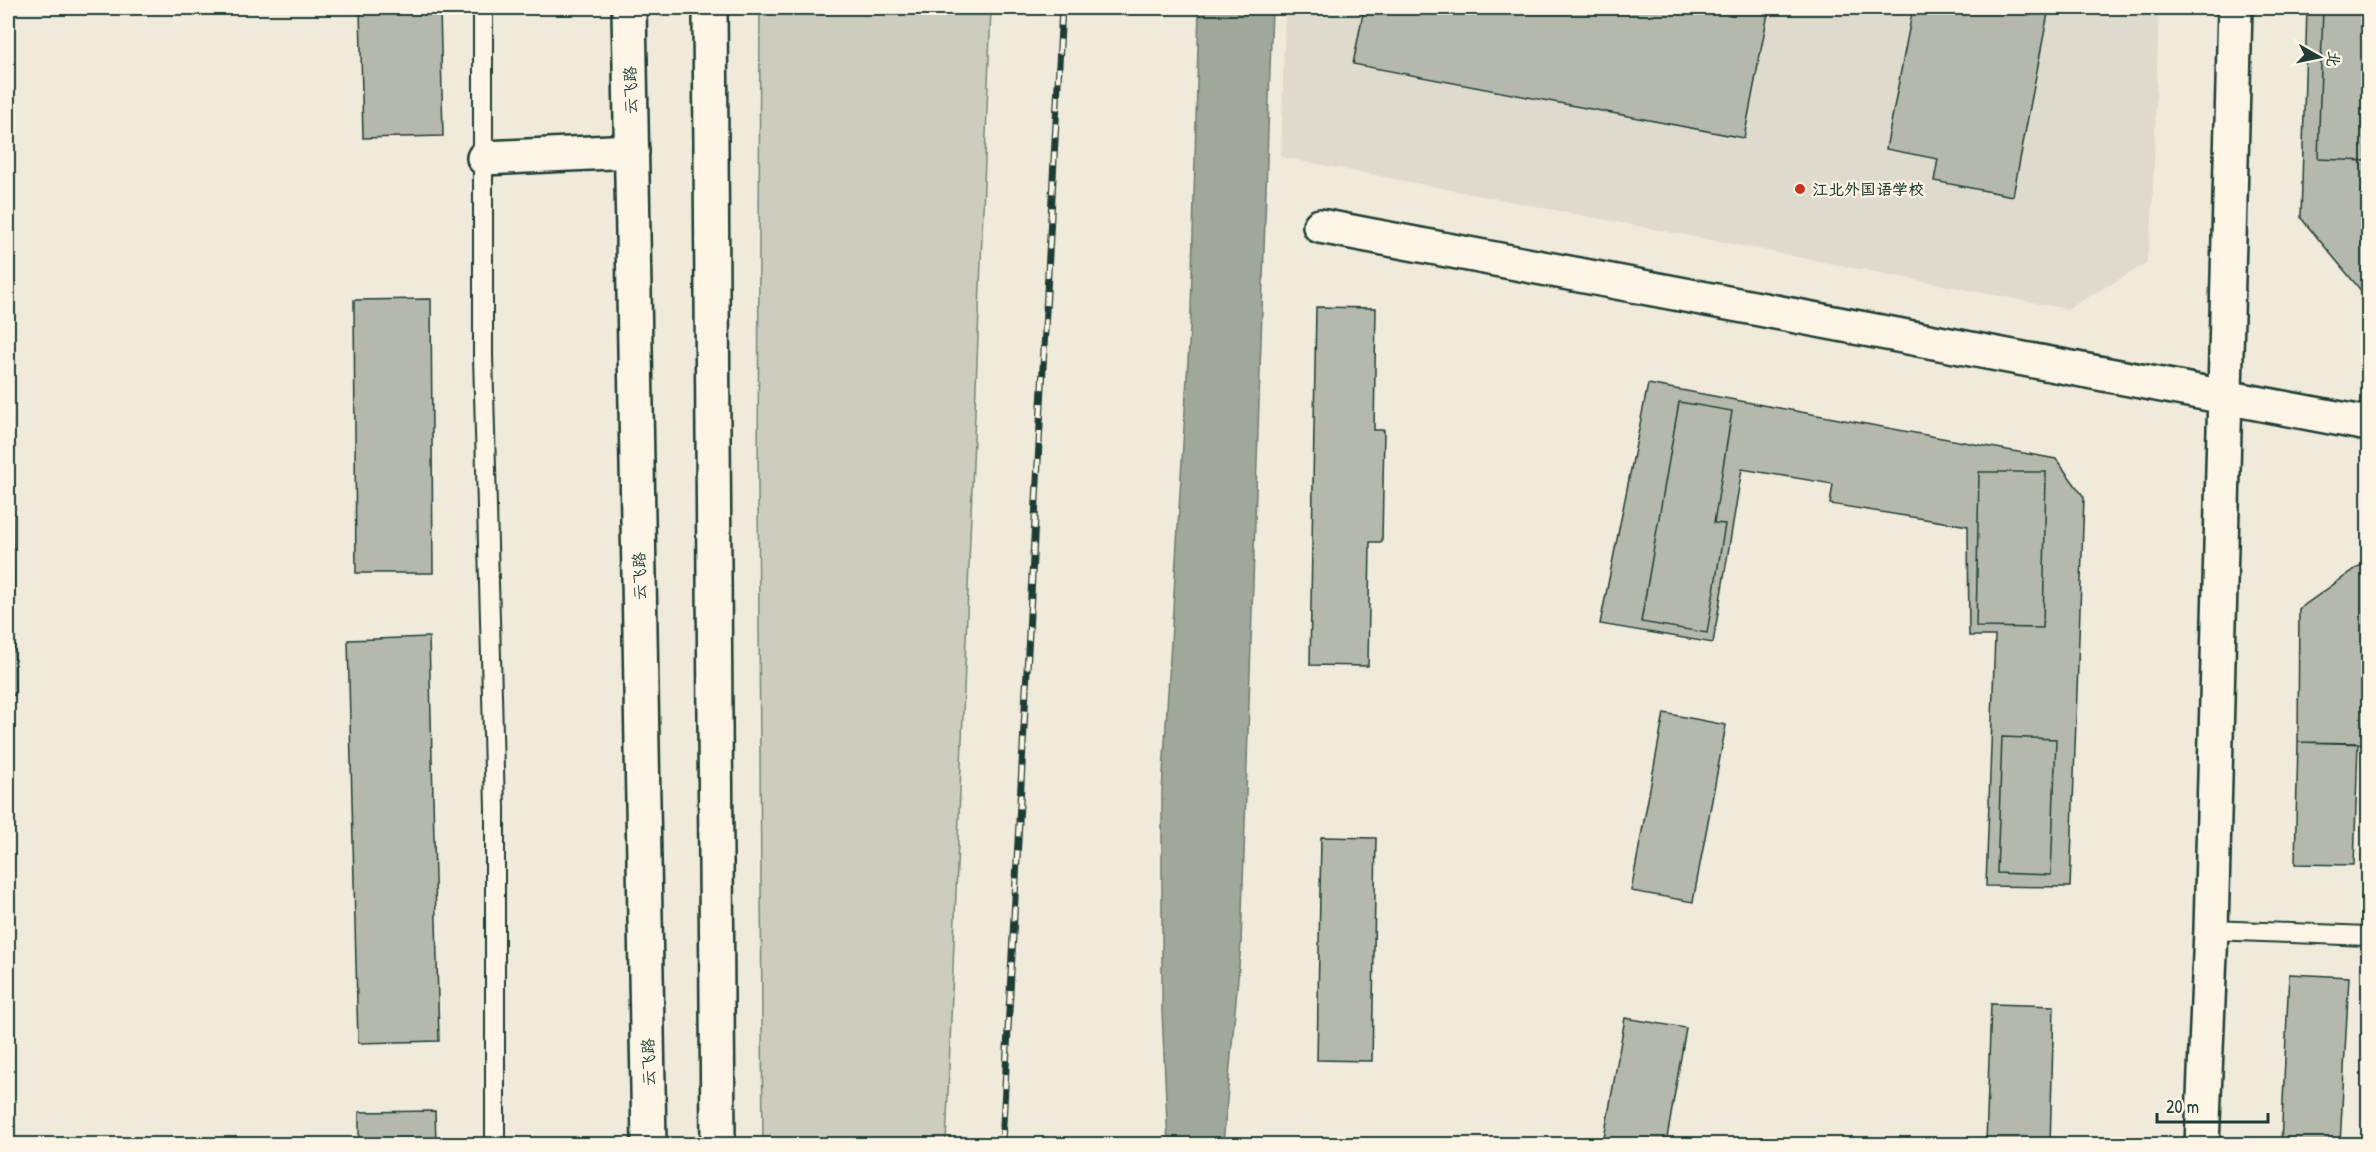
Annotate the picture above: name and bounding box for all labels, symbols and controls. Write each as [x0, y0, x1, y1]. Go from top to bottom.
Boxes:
north arrow [2289, 27, 2349, 87]
text: 北 [2322, 50, 2346, 69]
street label: 云飞路 [619, 66, 641, 114]
place label: 江北外国语学校 [1812, 178, 1924, 200]
marker: 江北外国语学校 [1793, 182, 1807, 196]
street label: 云飞路 [628, 552, 650, 600]
street label: 云飞路 [637, 1038, 659, 1086]
scale bar [2157, 1086, 2268, 1124]
text: 20 m [2166, 1094, 2199, 1119]

